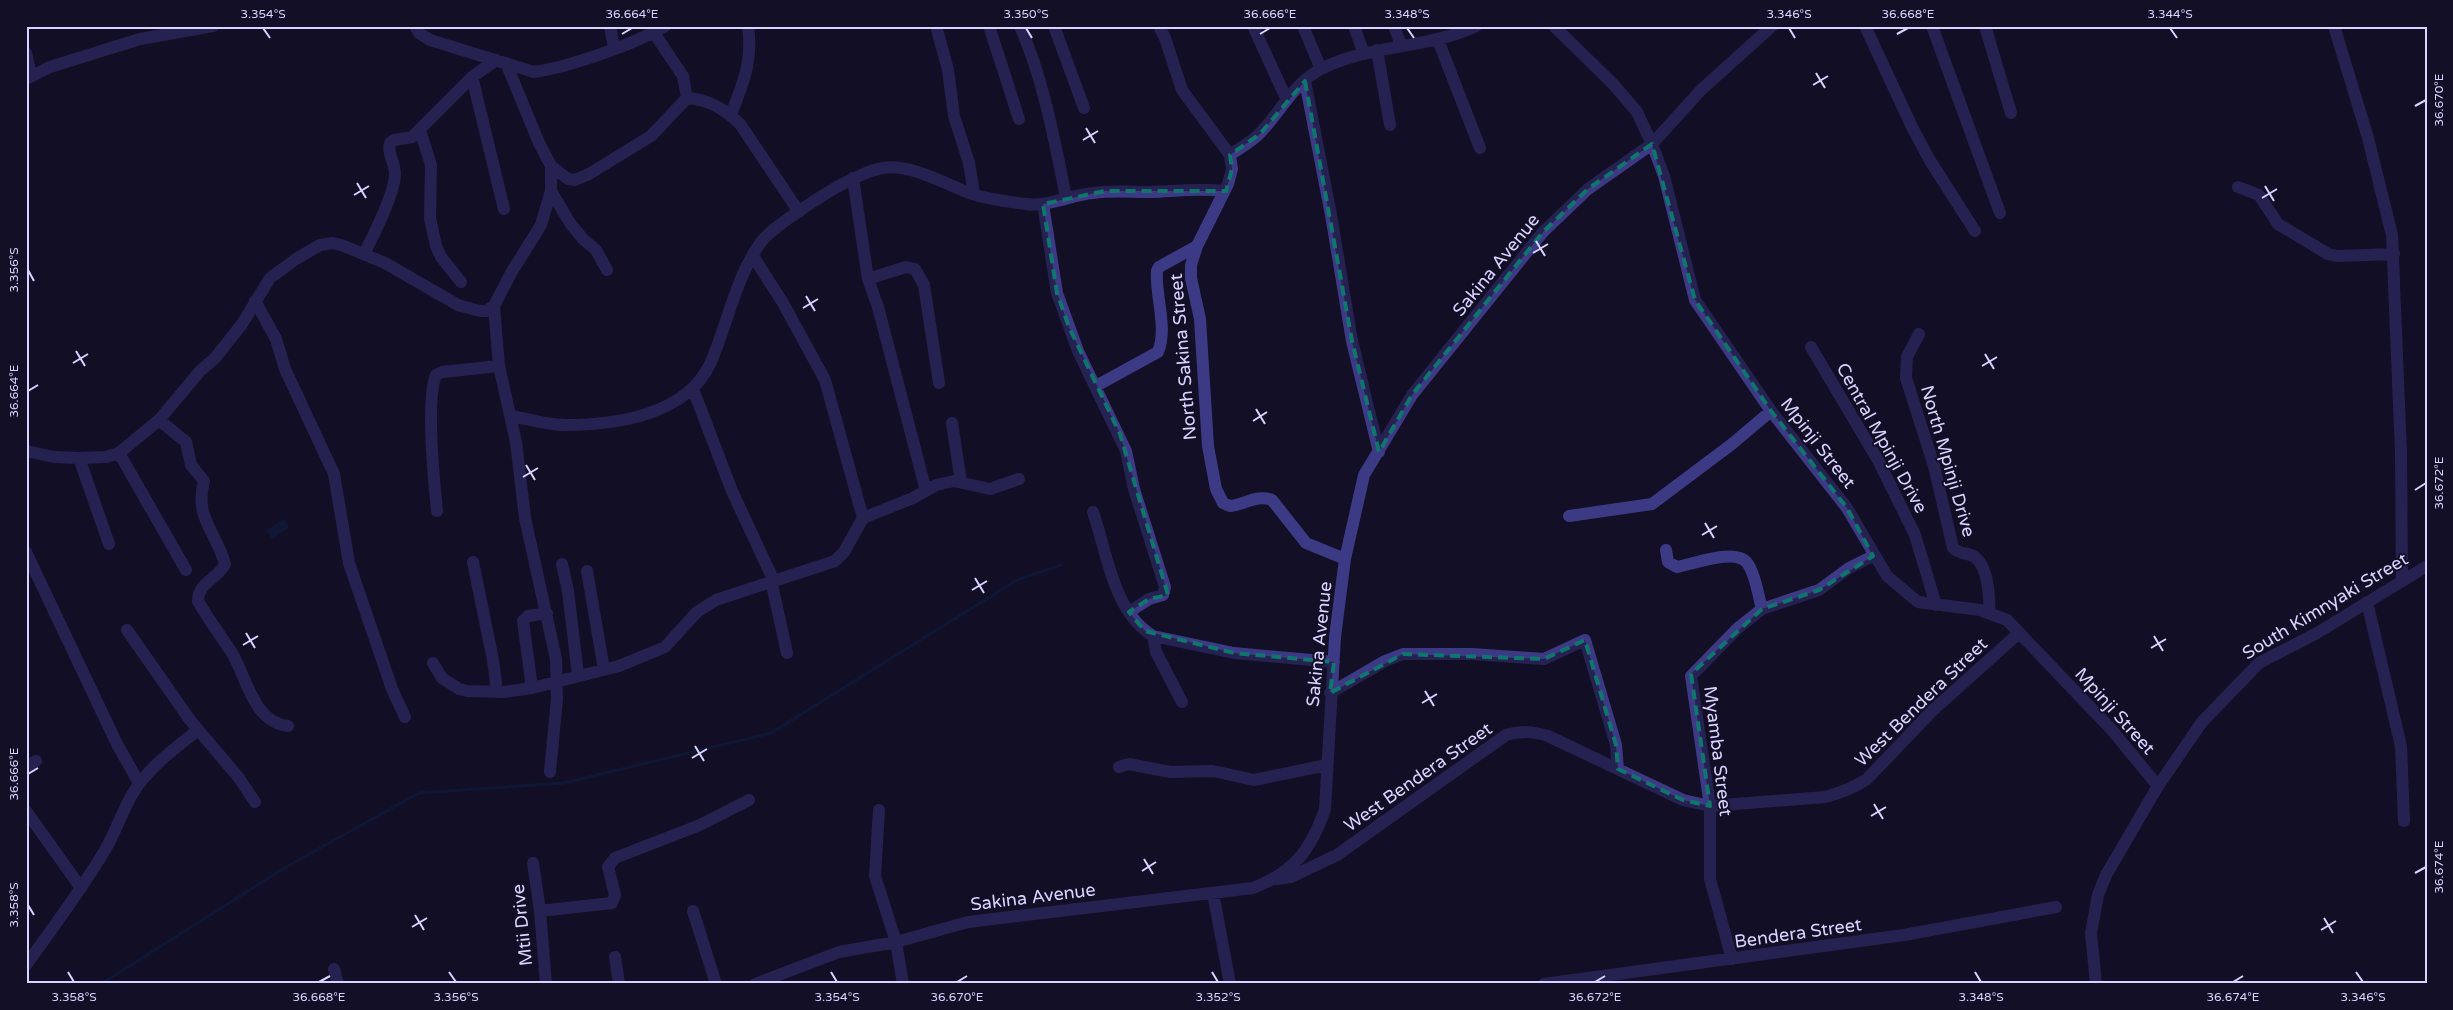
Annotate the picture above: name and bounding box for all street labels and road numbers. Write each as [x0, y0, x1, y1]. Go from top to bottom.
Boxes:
street label: Sakina Avenue [1448, 209, 1544, 321]
street label: North Sakina Street [1165, 273, 1201, 441]
street label: Central Mpinji Drive [1832, 359, 1932, 517]
street label: North Mpinji Drive [1916, 383, 1980, 539]
street label: Mpinji Street [1776, 393, 1860, 493]
street label: South Kimnyaki Street [2238, 548, 2412, 664]
street label: Sakina Avenue [1301, 580, 1337, 708]
street label: West Bendera Street [1850, 633, 1992, 771]
street label: Mpinji Street [2070, 663, 2160, 759]
street label: Myamba Street [1699, 685, 1737, 817]
street label: West Bendera Street [1340, 717, 1496, 836]
street label: Sakina Avenue [969, 878, 1097, 916]
street label: Mtii Drive [507, 883, 537, 967]
street label: Bendera Street [1733, 913, 1863, 953]

